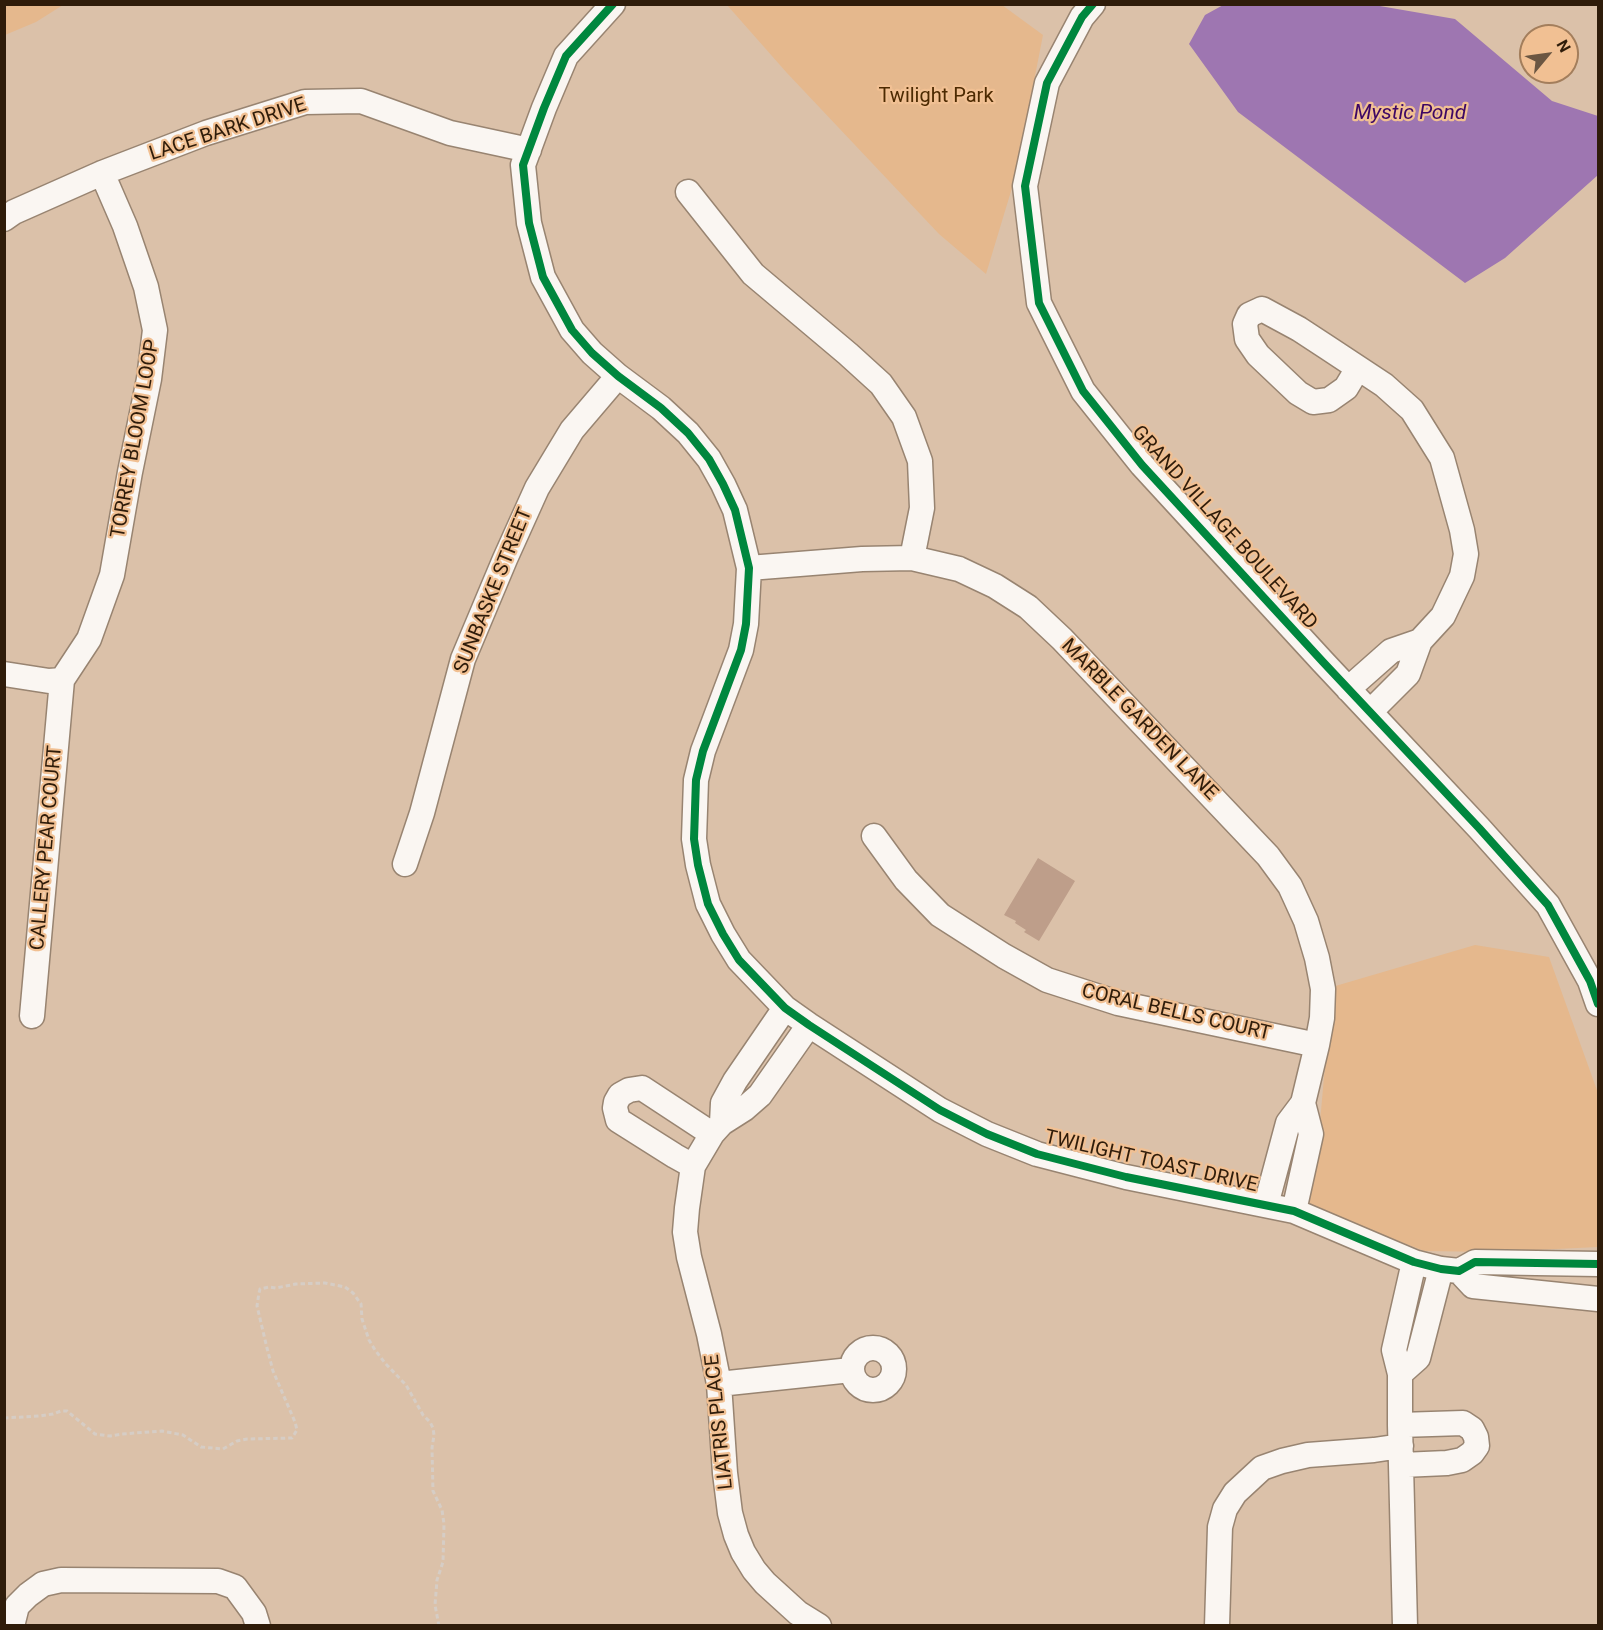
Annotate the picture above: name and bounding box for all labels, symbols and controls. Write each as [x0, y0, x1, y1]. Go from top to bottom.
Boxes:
north arrow [1519, 24, 1579, 84]
text: N [1552, 36, 1574, 56]
park label: Twilight Park [878, 85, 994, 109]
street label: LACE BARK DRIVE [147, 93, 309, 167]
water label: Mystic Pond [1354, 101, 1466, 127]
street label: TORREY BLOOM LOOP [107, 338, 165, 540]
street label: GRAND VILLAGE BOULEVARD [1126, 421, 1322, 635]
street label: SUNBASKE STREET [450, 505, 538, 677]
street label: MARBLE GARDEN LANE [1056, 634, 1222, 806]
street label: CALLERY PEAR COURT [26, 745, 68, 951]
street label: CORAL BELLS COURT [1079, 980, 1273, 1046]
street label: TWILIGHT TOAST DRIVE [1042, 1126, 1260, 1198]
street label: LIATRIS PLACE [701, 1353, 739, 1491]

